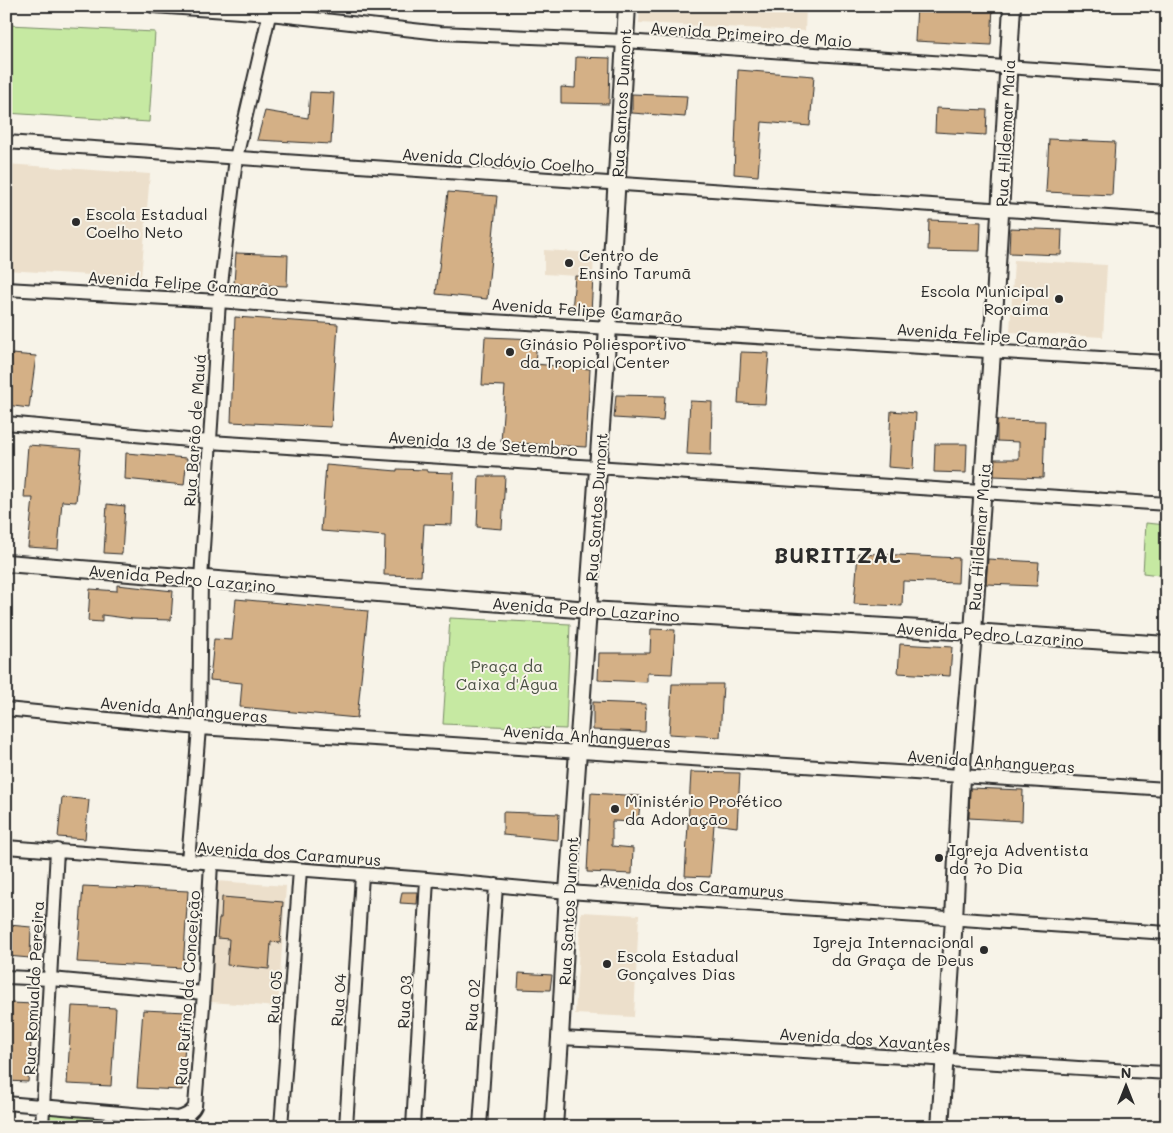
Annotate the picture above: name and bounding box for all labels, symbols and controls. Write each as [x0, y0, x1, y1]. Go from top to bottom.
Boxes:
street label: Avenida Primeiro de Maio [650, 16, 852, 52]
street label: Rua Santos Dumont [607, 28, 635, 178]
street label: Rua Hildemar Maia [991, 59, 1019, 207]
street label: Avenida Clodóvio Coelho [401, 143, 595, 177]
place label: Escola Estadual Coelho Neto [86, 203, 208, 242]
marker: Escola Estadual Coelho Neto [70, 216, 82, 228]
place label: Centro de Ensino Tarumã [579, 244, 692, 283]
marker: Centro de Ensino Tarumã [563, 257, 575, 269]
street label: Avenida Felipe Camarão [87, 266, 279, 300]
place label: Escola Municipal Roraima [921, 280, 1049, 319]
street label: Avenida Felipe Camarão [491, 293, 683, 327]
marker: Escola Municipal Roraima [1053, 293, 1065, 305]
street label: Avenida Felipe Camarão [896, 318, 1088, 352]
place label: Ginásio Poliesportivo da Tropical Center [520, 333, 686, 372]
marker: Ginásio Poliesportivo da Tropical Center [504, 346, 516, 358]
street label: Rua Barão de Mauá [178, 353, 210, 507]
street label: Avenida 13 de Setembro [388, 426, 578, 460]
street label: Rua Santos Dumont [580, 432, 612, 582]
street label: Rua Hildemar Maia [963, 462, 995, 612]
district label: BURITIZAL [774, 541, 902, 568]
street label: Avenida Pedro Lazarino [88, 559, 276, 597]
street label: Avenida Pedro Lazarino [492, 592, 680, 626]
street label: Avenida Pedro Lazarino [896, 617, 1084, 651]
park label: Praça da Caixa d'Água [456, 655, 558, 694]
street label: Avenida Anhangueras [99, 691, 269, 727]
street label: Avenida Anhangueras [502, 720, 672, 752]
street label: Avenida Anhangueras [906, 745, 1076, 777]
place label: Ministério Profético da Adoração [625, 790, 782, 829]
marker: Ministério Profético da Adoração [609, 803, 621, 815]
street label: Avenida dos Caramurus [196, 836, 382, 870]
street label: Rua Santos Dumont [554, 836, 582, 986]
place label: Igreja Adventista do 7o Dia [949, 839, 1089, 878]
marker: Igreja Adventista do 7o Dia [933, 852, 945, 864]
street label: Avenida dos Caramurus [599, 868, 785, 902]
street label: Rua Rufino da Conceição [170, 890, 204, 1086]
street label: Rua Romualdo Pereira [18, 900, 48, 1076]
place label: Igreja Internacional da Graça de Deus [813, 931, 974, 970]
marker: Igreja Internacional da Graça de Deus [978, 944, 990, 956]
place label: Escola Estadual Gonçalves Dias [617, 945, 739, 984]
marker: Escola Estadual Gonçalves Dias [601, 958, 613, 970]
street label: Rua 05 [262, 970, 286, 1024]
street label: Rua 04 [326, 972, 350, 1027]
street label: Rua 03 [392, 975, 416, 1029]
street label: Rua 02 [460, 978, 484, 1032]
street label: Avenida dos Xavantes [778, 1023, 952, 1055]
north arrow [1100, 1060, 1150, 1110]
text: N [1121, 1063, 1131, 1082]

